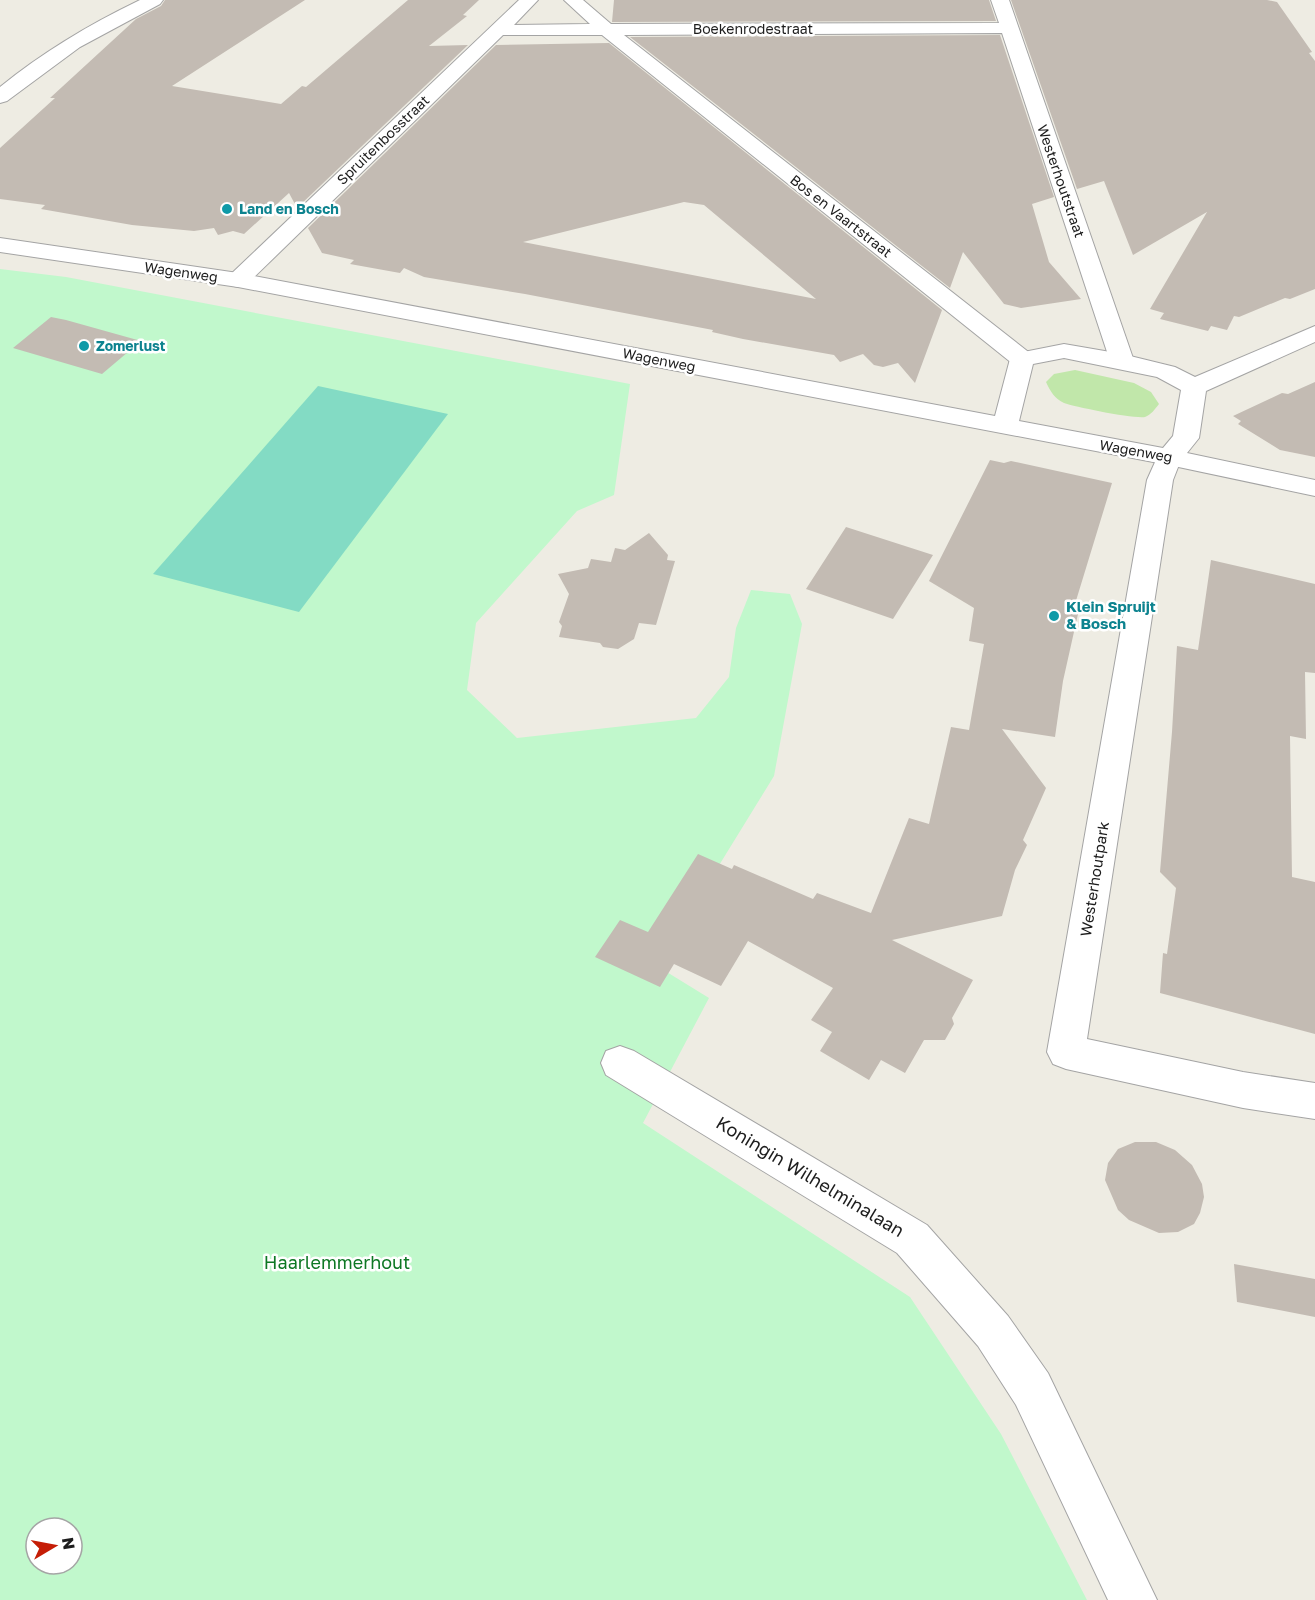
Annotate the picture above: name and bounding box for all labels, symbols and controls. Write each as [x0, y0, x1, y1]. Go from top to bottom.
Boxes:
street label: Boekenrodestraat [693, 20, 813, 37]
street label: Spruitenbosstraat [333, 91, 432, 188]
street label: Westerhoutstraat [1034, 122, 1089, 240]
street label: Bos en Vaartstraat [787, 171, 895, 261]
place label: Land en Bosch [239, 200, 339, 217]
marker: Land en Bosch [220, 202, 234, 216]
street label: Wagenweg [143, 258, 219, 285]
place label: Zomerlust [96, 337, 166, 354]
marker: Zomerlust [77, 339, 91, 353]
street label: Wagenweg [621, 344, 697, 375]
street label: Wagenweg [1098, 436, 1174, 465]
place label: Klein Spruijt & Bosch [1066, 597, 1156, 632]
marker: Klein Spruijt & Bosch [1047, 609, 1061, 623]
street label: Westerhoutpark [1076, 819, 1112, 938]
street label: Koningin Wilhelminalaan [712, 1111, 909, 1241]
park label: Haarlemmerhout [264, 1251, 410, 1273]
north arrow [24, 1516, 84, 1576]
text: N [58, 1536, 80, 1551]

